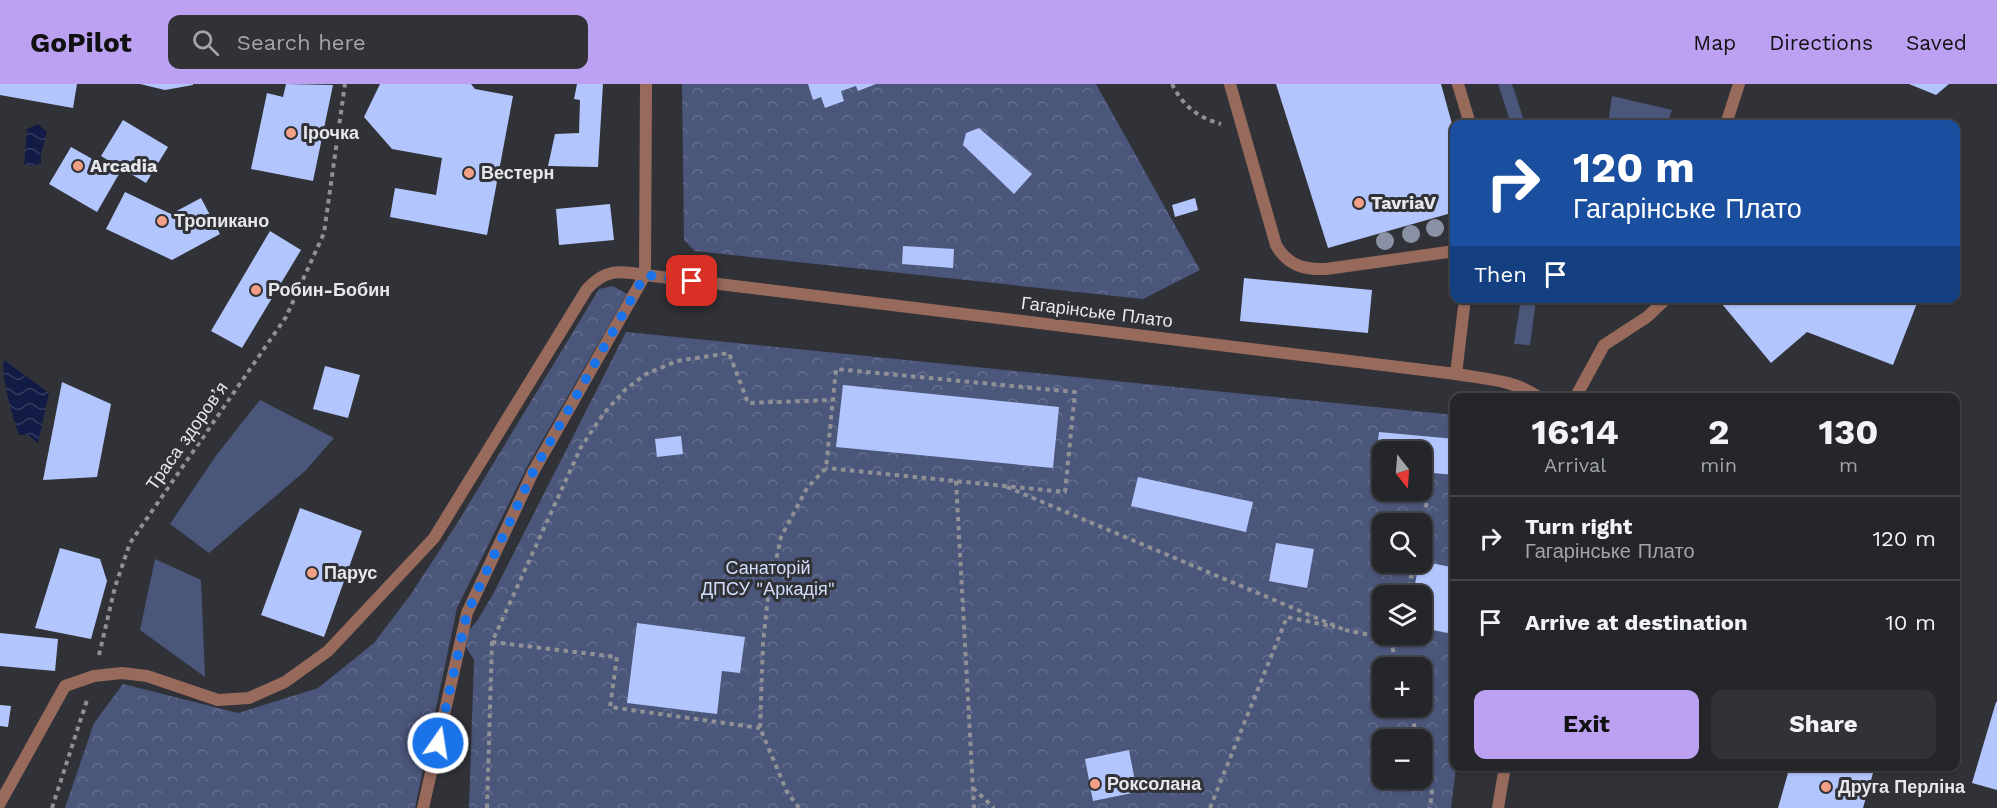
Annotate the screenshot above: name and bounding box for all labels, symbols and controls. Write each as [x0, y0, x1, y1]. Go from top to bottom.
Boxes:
search box [168, 15, 588, 69]
text: GoPilot [30, 26, 132, 59]
icon: search [189, 26, 222, 59]
text: Search here [237, 30, 366, 55]
text: Map [1693, 30, 1736, 55]
text: Directions [1769, 30, 1873, 55]
text: Saved [1906, 30, 1967, 55]
place label: Ірочка [303, 122, 360, 143]
marker: Ірочка [284, 126, 298, 140]
text: 120 m [1573, 143, 1695, 192]
icon: right [1474, 144, 1552, 222]
place label: Arcadia [90, 155, 158, 176]
marker: Arcadia [71, 159, 85, 173]
place label: Вестерн [481, 162, 554, 183]
marker: Вестерн [462, 166, 476, 180]
place label: TavriaV [1371, 192, 1437, 213]
text: Гагарінське Плато [1573, 193, 1802, 225]
marker: TavriaV [1352, 196, 1366, 210]
place label: Тропикано [174, 210, 269, 231]
marker: Тропикано [155, 214, 169, 228]
pin [666, 255, 717, 306]
icon: arrive [1539, 258, 1572, 291]
text: Then [1474, 262, 1527, 287]
icon: arrive [675, 264, 708, 297]
place label: Робин-Бобин [268, 279, 390, 300]
marker: Робин-Бобин [249, 283, 263, 297]
street label: Гагарінське Плато [1020, 292, 1174, 331]
street label: Траса здоров’я [141, 377, 232, 494]
text: 16:14 [1531, 411, 1619, 453]
text: 2 [1708, 411, 1729, 453]
text: 130 [1818, 411, 1879, 453]
north arrow [1372, 441, 1432, 501]
map controls [1372, 441, 1432, 789]
text: Arrival [1544, 453, 1606, 477]
text: min [1700, 453, 1737, 477]
text: m [1839, 453, 1858, 477]
button: search [1372, 513, 1432, 573]
text: Turn right [1525, 514, 1632, 539]
icon: right [1474, 522, 1507, 555]
text: 120 m [1872, 526, 1936, 551]
text: Гагарінське Плато [1525, 539, 1695, 563]
park label: Санаторій ДПСУ "Аркадія" [701, 557, 835, 599]
place label: Парус [324, 562, 377, 583]
marker: Парус [305, 566, 319, 580]
button: layers [1372, 585, 1432, 645]
icon: arrive [1474, 606, 1507, 639]
text: Arrive at destination [1525, 610, 1748, 635]
text: 10 m [1885, 610, 1936, 635]
button: + [1372, 657, 1432, 717]
button: Exit [1474, 690, 1699, 759]
button: Share [1711, 690, 1936, 759]
position arrow [406, 711, 470, 775]
button: − [1372, 729, 1432, 789]
place label: Роксолана [1107, 773, 1202, 794]
place label: Друга Перліна [1838, 776, 1966, 797]
marker: Роксолана [1088, 777, 1102, 791]
marker: Друга Перліна [1819, 780, 1833, 794]

